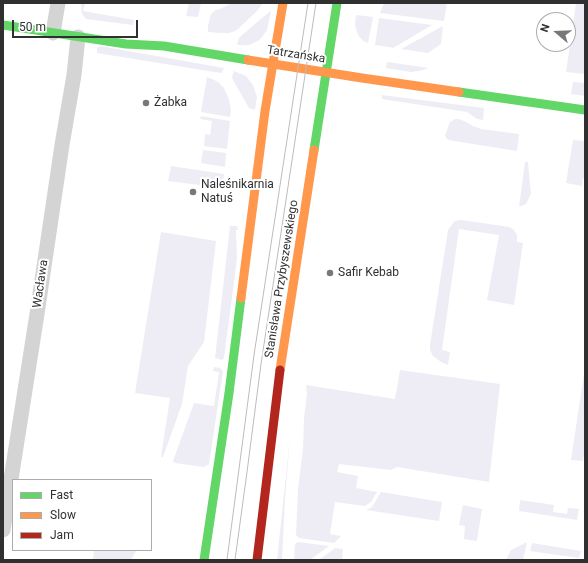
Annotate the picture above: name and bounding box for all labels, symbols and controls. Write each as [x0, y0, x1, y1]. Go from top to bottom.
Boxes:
scale bar [14, 12, 140, 38]
north arrow [536, 12, 576, 52]
text: 50 m [19, 20, 46, 34]
text: N [538, 22, 553, 34]
street label: Tatrzańska [266, 43, 326, 67]
place label: Żabka [154, 96, 187, 110]
marker: Żabka [141, 98, 151, 108]
place label: Naleśnikarnia Natuś [201, 178, 274, 206]
marker: Naleśnikarnia Natuś [188, 187, 198, 197]
street label: Stanisława Przybyszewskiego [262, 199, 302, 359]
street label: Wacława [30, 259, 52, 309]
place label: Safir Kebab [338, 266, 399, 280]
marker: Safir Kebab [325, 268, 335, 278]
legend [12, 479, 152, 551]
text: Fast [50, 488, 73, 502]
text: Slow [50, 508, 76, 522]
text: Jam [50, 528, 74, 542]

